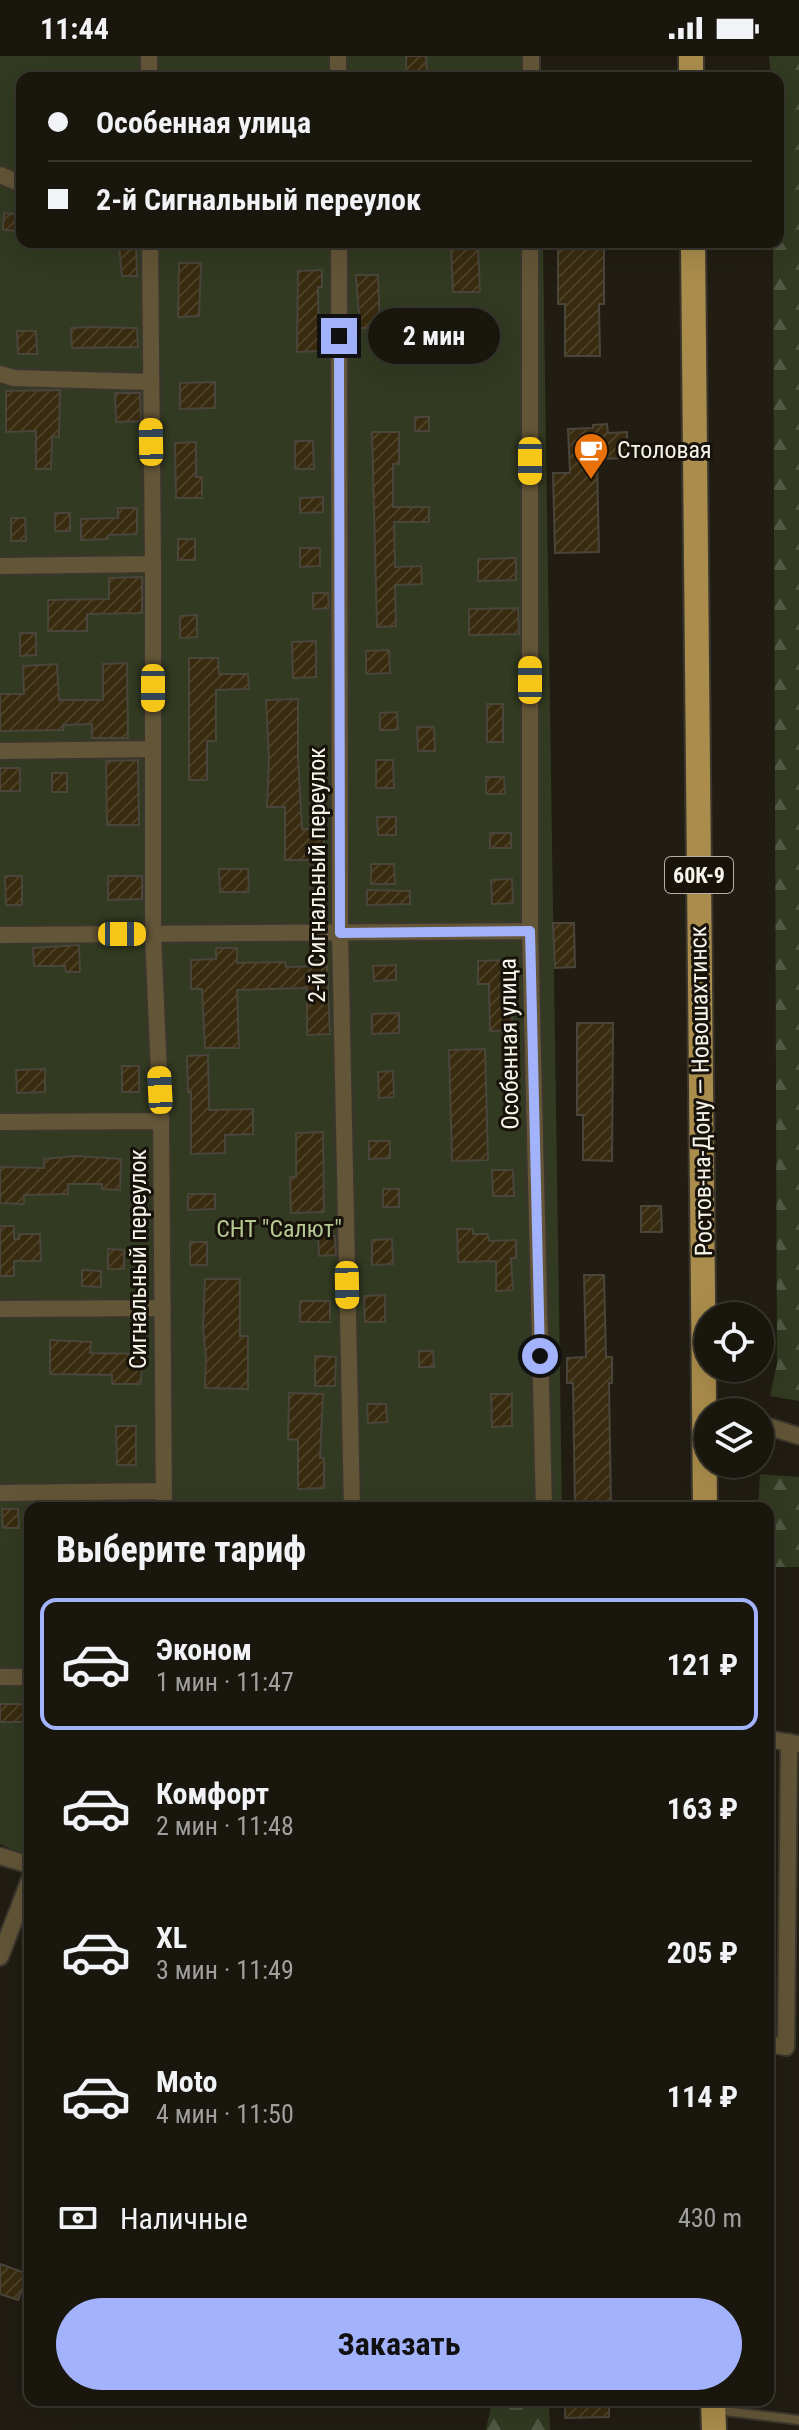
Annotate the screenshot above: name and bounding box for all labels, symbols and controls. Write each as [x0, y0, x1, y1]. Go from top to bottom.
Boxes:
text: 11:44 [40, 11, 109, 46]
text: Особенная улица [96, 105, 311, 140]
text: 2-й Сигнальный переулок [96, 182, 421, 217]
callout: 2 мин [367, 308, 499, 364]
route end [321, 318, 357, 354]
text: 2 мин [403, 321, 465, 351]
car [139, 418, 163, 466]
cafe icon: Столовая [572, 431, 610, 481]
place label: Столовая [617, 436, 712, 464]
car [518, 437, 542, 485]
car [518, 656, 542, 704]
car [141, 664, 165, 712]
street label: 2-й Сигнальный переулок [303, 747, 331, 1003]
road number: 60К-9 [665, 857, 733, 893]
car [98, 922, 146, 946]
street label: Ростов-на-Дону — Новошахтинск [684, 925, 718, 1256]
street label: Особенная улица [494, 958, 524, 1130]
car [147, 1065, 173, 1115]
street label: Сигнальный переулок [124, 1148, 152, 1369]
park label: СНТ "Салют" [216, 1215, 342, 1243]
car [335, 1261, 359, 1309]
map controls [694, 1302, 774, 1478]
button: locate [694, 1302, 774, 1382]
route start [522, 1338, 558, 1374]
button: layers [694, 1398, 774, 1478]
text: Выберите тариф [56, 1529, 306, 1571]
icon: car [60, 1628, 132, 1700]
text: Эконом [156, 1632, 252, 1667]
text: 121 ₽ [667, 1647, 738, 1682]
text: 1 мин · 11:47 [156, 1667, 294, 1697]
icon: car [60, 1772, 132, 1844]
text: Комфорт [156, 1776, 269, 1811]
text: 163 ₽ [667, 1791, 738, 1826]
text: 2 мин · 11:48 [156, 1811, 294, 1841]
icon: car [60, 1916, 132, 1988]
text: XL [156, 1920, 187, 1955]
text: 205 ₽ [667, 1935, 738, 1970]
text: 3 мин · 11:49 [156, 1955, 294, 1985]
icon: car [60, 2060, 132, 2132]
text: Moto [156, 2064, 217, 2099]
text: 114 ₽ [667, 2079, 738, 2114]
text: 4 мин · 11:50 [156, 2099, 294, 2129]
icon: cash [56, 2196, 100, 2240]
text: Наличные [120, 2201, 248, 2236]
text: 430 m [678, 2203, 742, 2233]
button: Заказать [56, 2298, 742, 2390]

